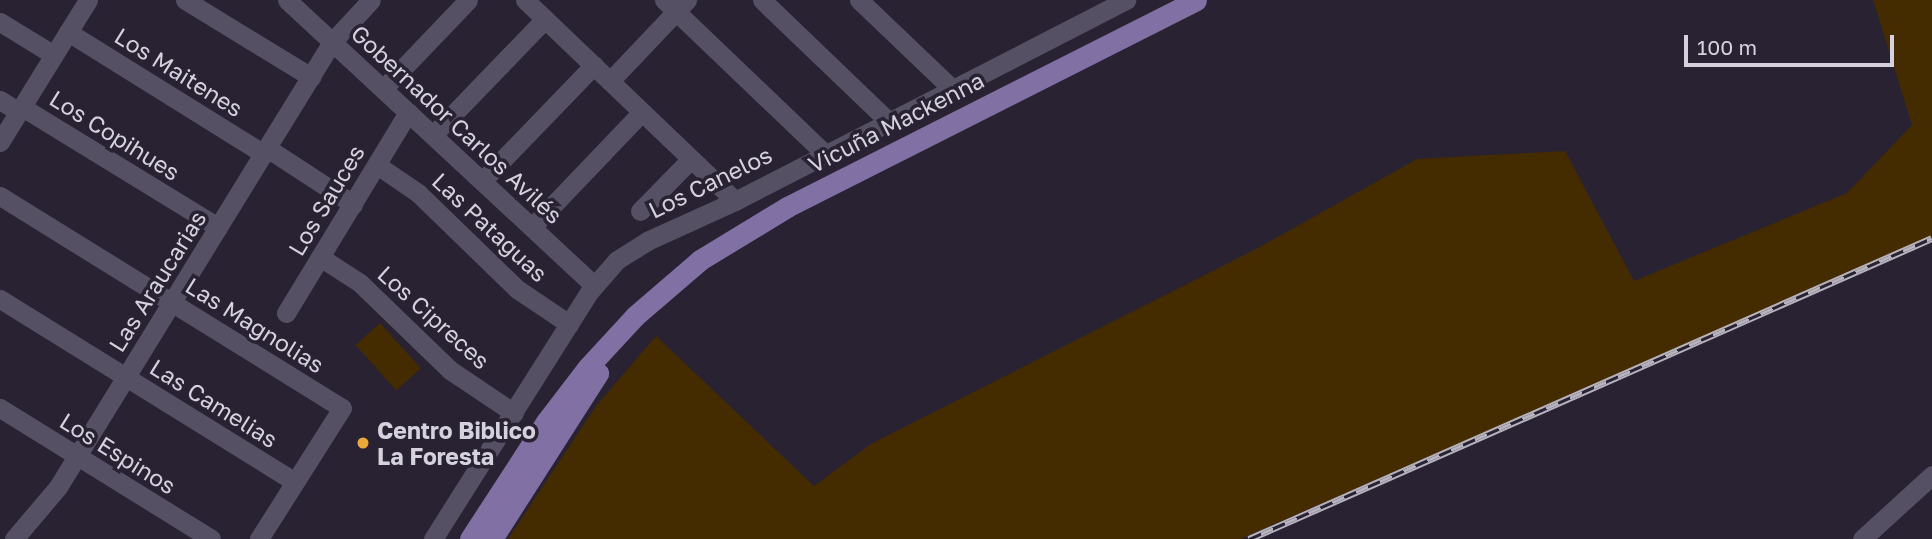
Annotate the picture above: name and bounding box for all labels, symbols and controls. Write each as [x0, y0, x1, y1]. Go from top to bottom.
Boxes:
street label: Gobernador Carlos Avilés [346, 19, 568, 229]
scale bar [1687, 21, 1897, 65]
street label: Los Maitenes [110, 22, 248, 122]
text: 100 m [1697, 34, 1757, 60]
street label: Vicuña Mackenna [804, 66, 988, 178]
street label: Los Copihues [45, 84, 185, 186]
street label: Los Sauces [282, 140, 370, 260]
street label: Los Canelos [644, 140, 776, 224]
street label: Las Pataguas [427, 167, 553, 287]
street label: Las Araucarias [103, 205, 211, 357]
street label: Los Cipreces [372, 260, 496, 374]
street label: Las Magnolias [181, 271, 329, 379]
street label: Las Camelias [145, 353, 283, 453]
street label: Los Espinos [55, 407, 181, 499]
place label: Centro Biblico La Foresta [377, 416, 536, 470]
marker: Centro Biblico La Foresta [355, 435, 371, 451]

